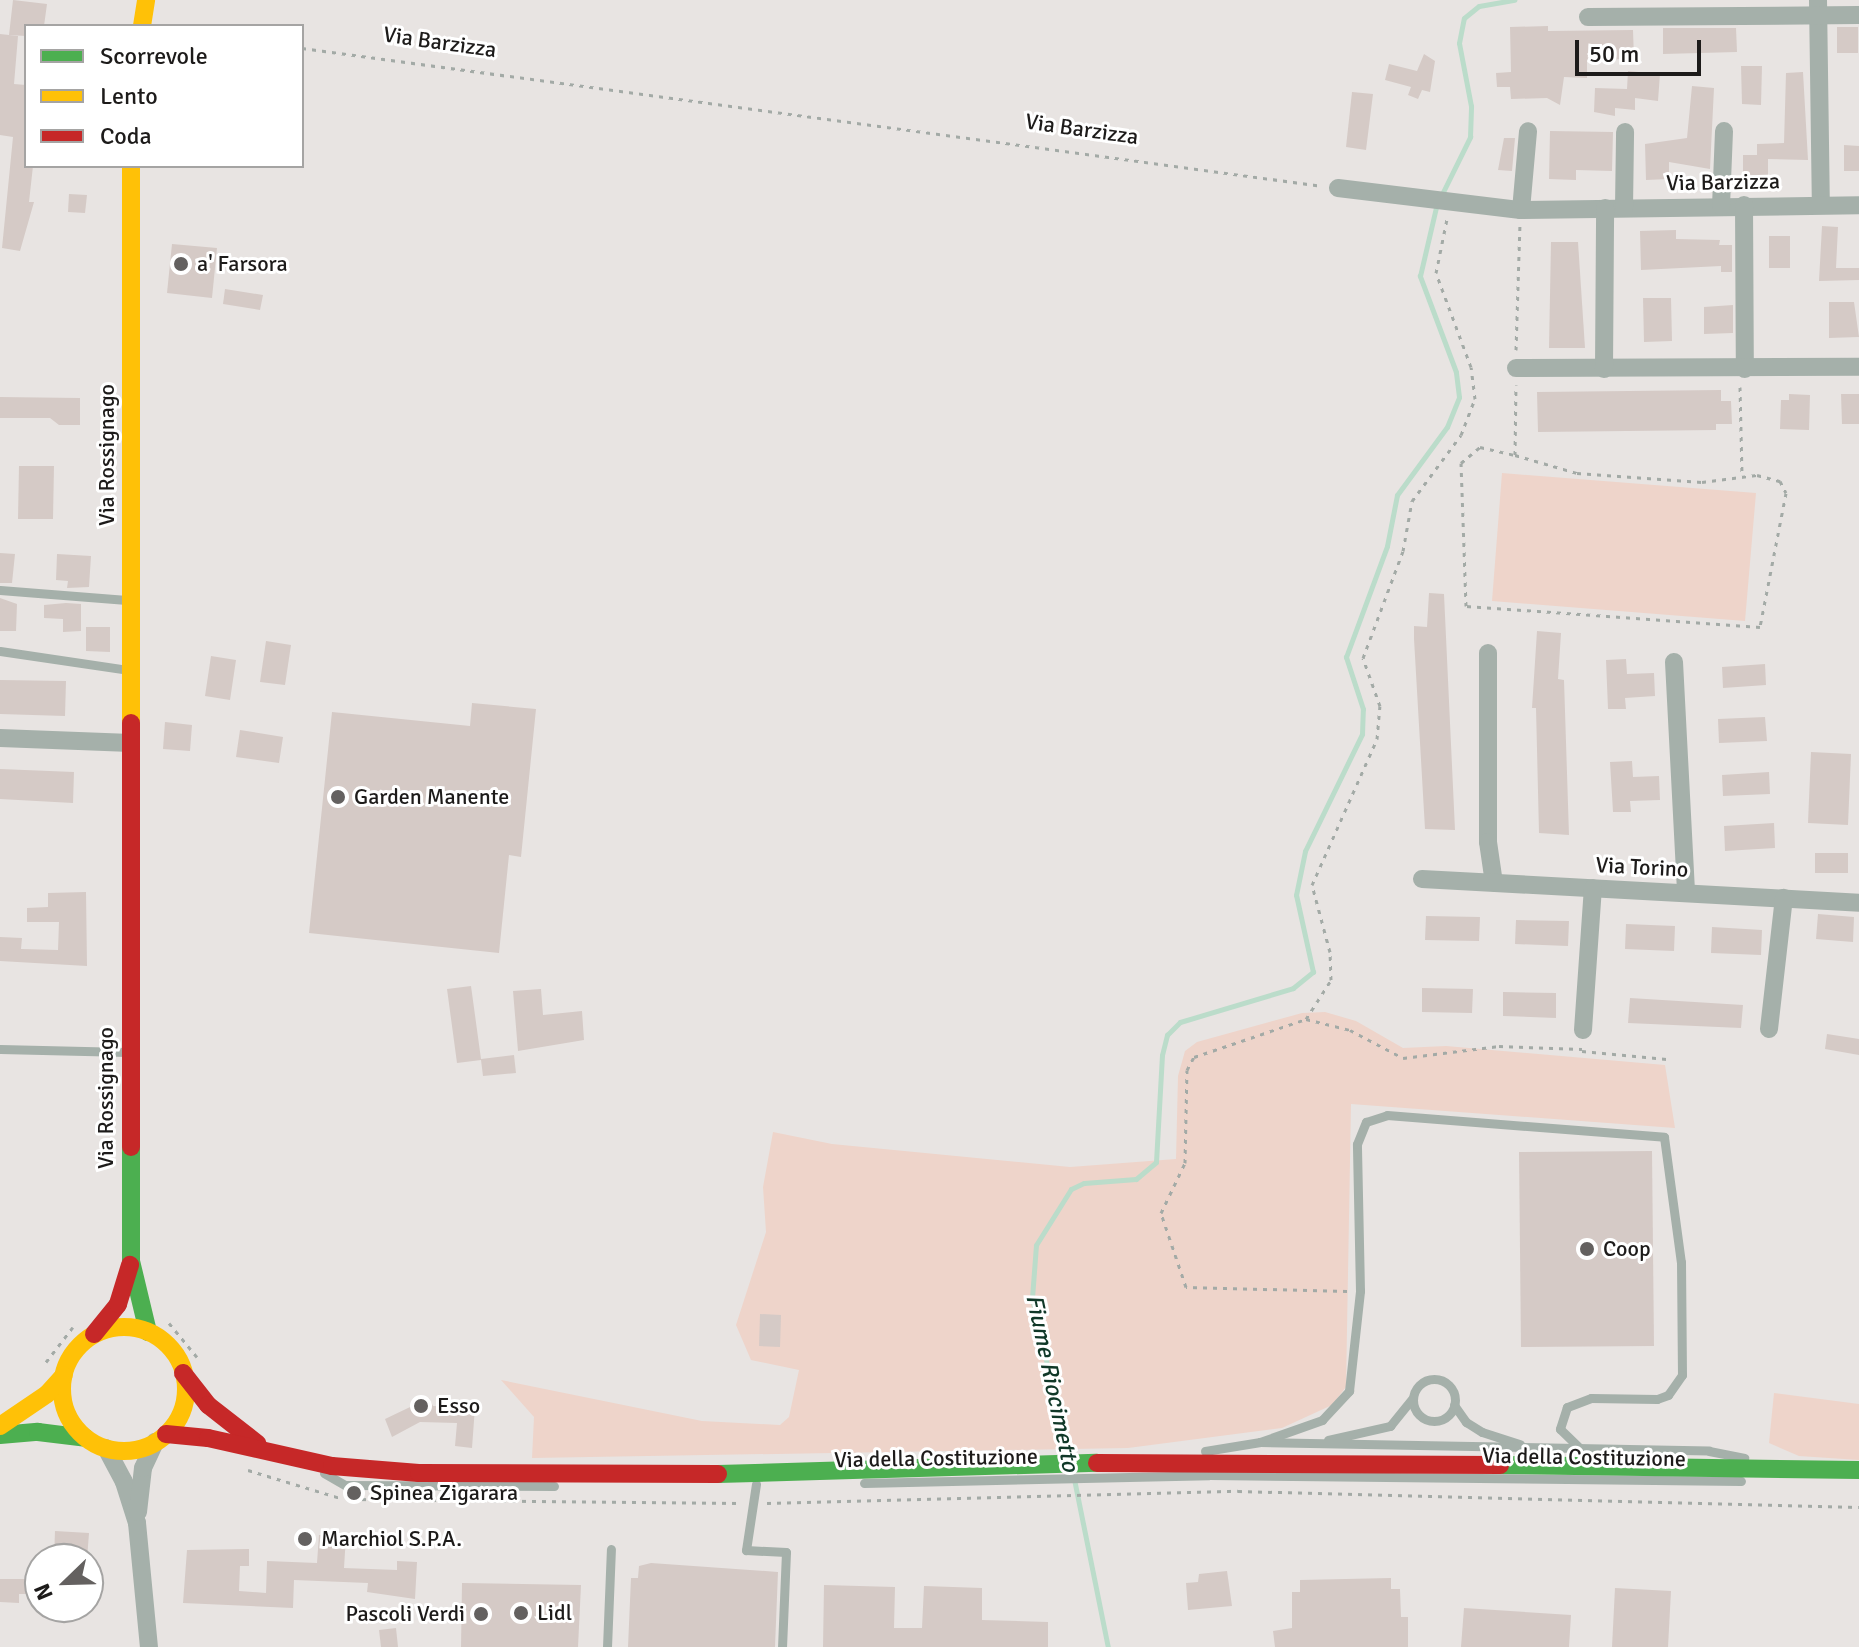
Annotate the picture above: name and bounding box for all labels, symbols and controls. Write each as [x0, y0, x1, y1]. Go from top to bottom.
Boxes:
street label: Via Barzizza [382, 21, 498, 63]
legend [24, 24, 304, 168]
scale bar [1579, 24, 1705, 74]
text: 50 m [1589, 39, 1639, 69]
text: Scorrevole [100, 41, 208, 71]
text: Lento [100, 81, 158, 111]
street label: Via Barzizza [1024, 108, 1140, 150]
text: Coda [100, 121, 152, 151]
street label: Via Barzizza [1666, 168, 1780, 196]
place label: a' Farsora [197, 251, 288, 277]
marker: a' Farsora [172, 255, 190, 273]
street label: Via Rossignago [94, 384, 120, 526]
place label: Garden Manente [354, 784, 509, 810]
marker: Garden Manente [329, 788, 347, 806]
street label: Via Torino [1595, 851, 1689, 883]
street label: Via Rossignago [93, 1027, 119, 1169]
place label: Coop [1603, 1236, 1651, 1262]
marker: Coop [1578, 1240, 1596, 1258]
water label: Fiume Riocimetto [1019, 1292, 1085, 1474]
place label: Esso [437, 1393, 480, 1419]
marker: Esso [412, 1397, 430, 1415]
street label: Via della Costituzione [1482, 1442, 1686, 1472]
street label: Via della Costituzione [834, 1443, 1038, 1473]
place label: Spinea Zigarara [370, 1480, 518, 1506]
marker: Spinea Zigarara [345, 1484, 363, 1502]
place label: Marchiol S.P.A. [321, 1526, 462, 1552]
marker: Marchiol S.P.A. [296, 1530, 314, 1548]
north arrow [24, 1543, 104, 1623]
text: N [28, 1579, 59, 1604]
place label: Lidl [537, 1600, 572, 1626]
place label: Pascoli Verdi [345, 1601, 465, 1627]
marker: Lidl [512, 1604, 530, 1622]
marker: Pascoli Verdi [472, 1605, 490, 1623]

